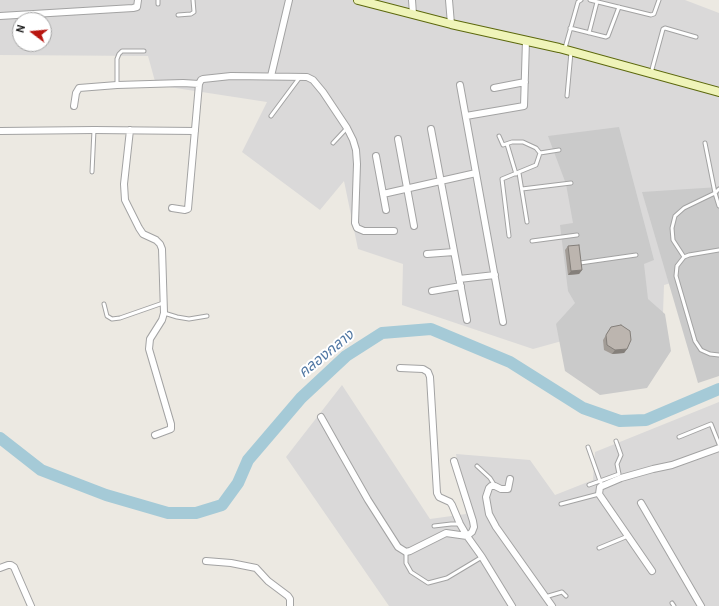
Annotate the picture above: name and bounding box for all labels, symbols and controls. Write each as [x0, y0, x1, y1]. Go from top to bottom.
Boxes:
north arrow [12, 12, 52, 52]
text: N [14, 23, 29, 35]
water label: คลองกลาง [296, 327, 358, 383]

